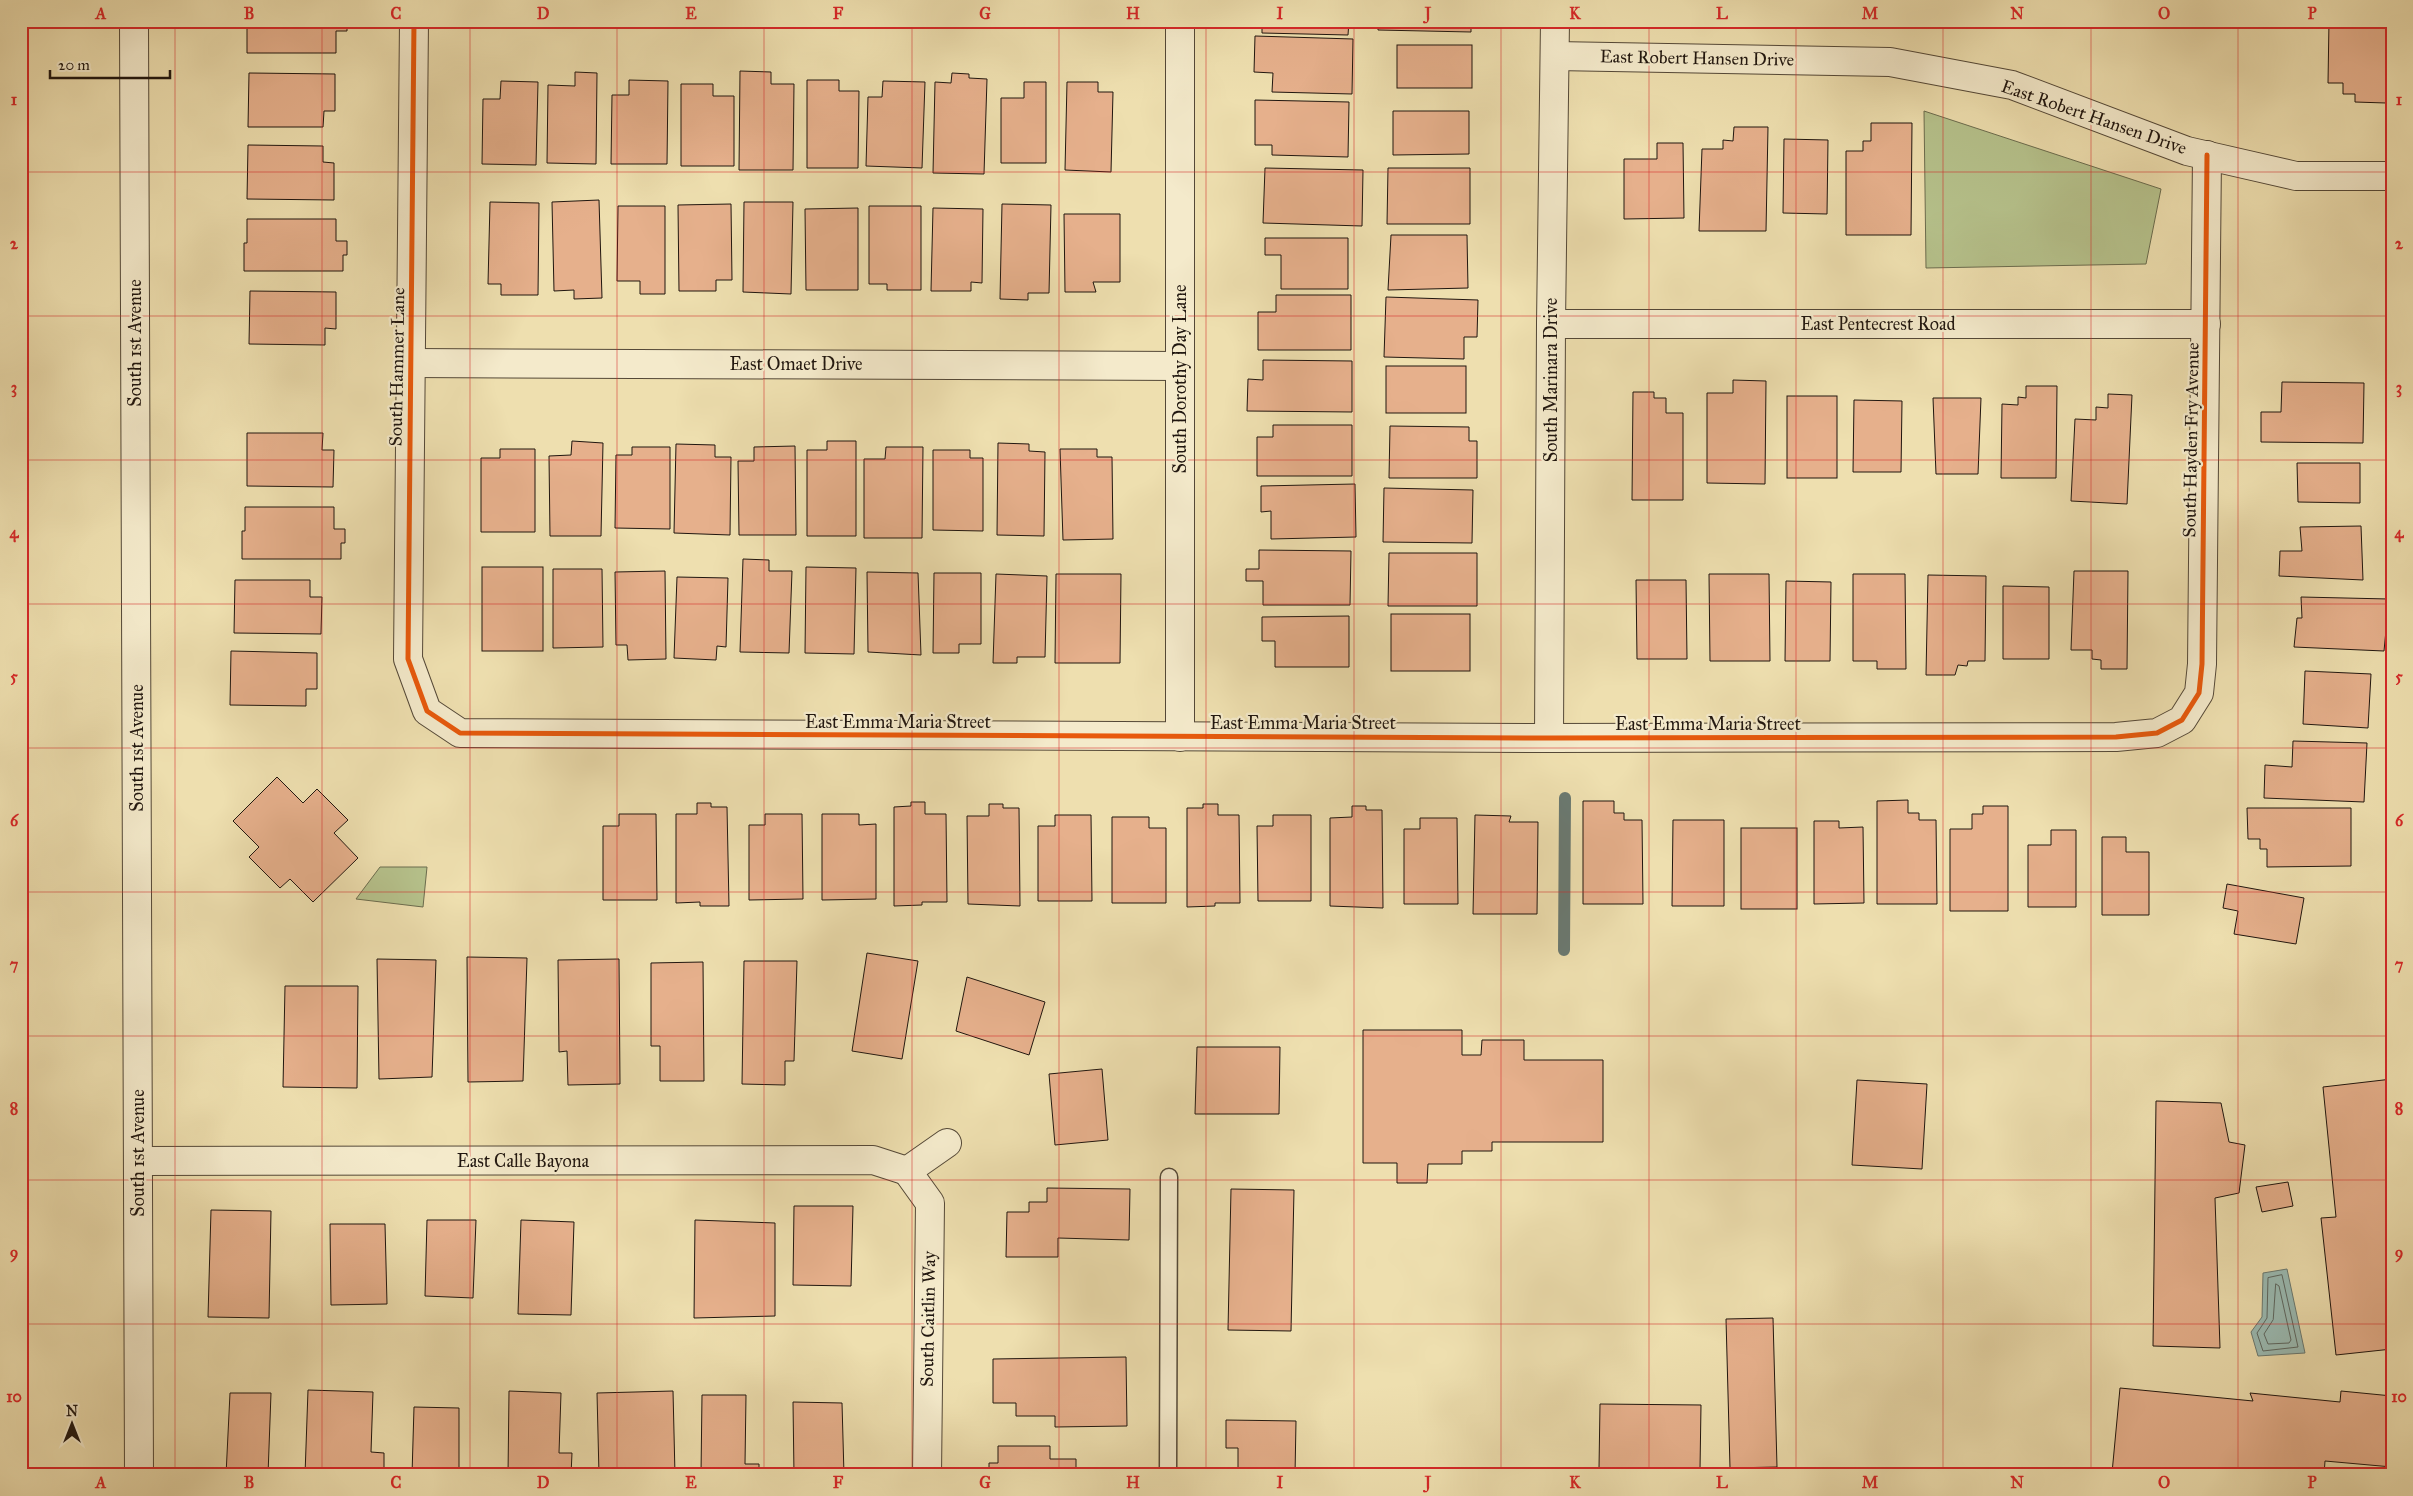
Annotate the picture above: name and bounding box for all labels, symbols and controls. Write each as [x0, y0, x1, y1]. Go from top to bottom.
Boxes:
text: A [95, 4, 107, 23]
text: B [244, 4, 254, 23]
text: C [391, 4, 402, 23]
text: D [537, 4, 550, 23]
text: E [685, 4, 697, 23]
text: F [833, 4, 844, 23]
text: G [979, 4, 991, 23]
text: H [1126, 4, 1140, 23]
text: I [1277, 4, 1284, 23]
text: J [1423, 4, 1432, 24]
text: K [1569, 4, 1581, 23]
text: L [1716, 4, 1728, 23]
text: M [1862, 4, 1879, 23]
text: N [2010, 4, 2024, 23]
text: O [2158, 4, 2170, 23]
text: P [2307, 4, 2317, 23]
street label: East Robert Hansen Drive [1600, 45, 1794, 71]
scale bar [50, 48, 170, 80]
text: 20 m [58, 56, 90, 74]
street label: East Robert Hansen Drive [1998, 75, 2190, 159]
text: 1 [11, 90, 18, 109]
text: 1 [2396, 90, 2403, 109]
text: 2 [10, 234, 19, 253]
text: 2 [2395, 234, 2404, 253]
street label: South 1st Avenue [124, 279, 146, 407]
street label: South Dorothy Day Lane [1169, 285, 1191, 474]
street label: South Hammer Lane [385, 287, 409, 447]
street label: South Marinara Drive [1540, 298, 1562, 462]
street label: East Pentecrest Road [1800, 313, 1956, 335]
street label: South Hayden Fry Avenue [2178, 342, 2204, 538]
street label: East Omaet Drive [729, 353, 863, 375]
text: 3 [11, 378, 17, 398]
text: 3 [2396, 378, 2402, 398]
text: 4 [10, 523, 20, 543]
text: 4 [2395, 523, 2405, 543]
text: 5 [10, 667, 18, 686]
text: 5 [2395, 667, 2403, 686]
street label: South 1st Avenue [126, 684, 148, 812]
street label: East Emma Maria Street [805, 711, 992, 733]
street label: East Emma Maria Street [1210, 712, 1397, 734]
street label: East Emma Maria Street [1615, 713, 1802, 735]
text: 6 [10, 811, 19, 830]
text: 6 [2395, 811, 2404, 830]
text: 7 [10, 955, 19, 974]
text: 7 [2395, 955, 2404, 974]
street label: South 1st Avenue [127, 1089, 149, 1217]
text: 8 [10, 1099, 18, 1118]
text: 8 [2395, 1099, 2403, 1118]
street label: East Calle Bayona [457, 1150, 590, 1172]
text: 9 [10, 1243, 18, 1263]
text: 9 [2395, 1243, 2403, 1263]
street label: South Caitlin Way [916, 1250, 940, 1387]
text: 10 [6, 1387, 22, 1406]
text: 10 [2391, 1387, 2407, 1406]
north arrow [48, 1398, 98, 1448]
text: N [66, 1403, 78, 1420]
text: A [95, 1473, 107, 1492]
text: B [244, 1473, 254, 1492]
text: C [391, 1473, 402, 1492]
text: D [537, 1473, 550, 1492]
text: E [685, 1473, 697, 1492]
text: F [833, 1473, 844, 1492]
text: G [979, 1473, 991, 1492]
text: H [1126, 1473, 1140, 1492]
text: I [1277, 1473, 1284, 1492]
text: J [1423, 1473, 1432, 1493]
text: K [1569, 1473, 1581, 1492]
text: L [1716, 1473, 1728, 1492]
text: M [1862, 1473, 1879, 1492]
text: N [2010, 1473, 2024, 1492]
text: O [2158, 1473, 2170, 1492]
text: P [2307, 1473, 2317, 1492]

